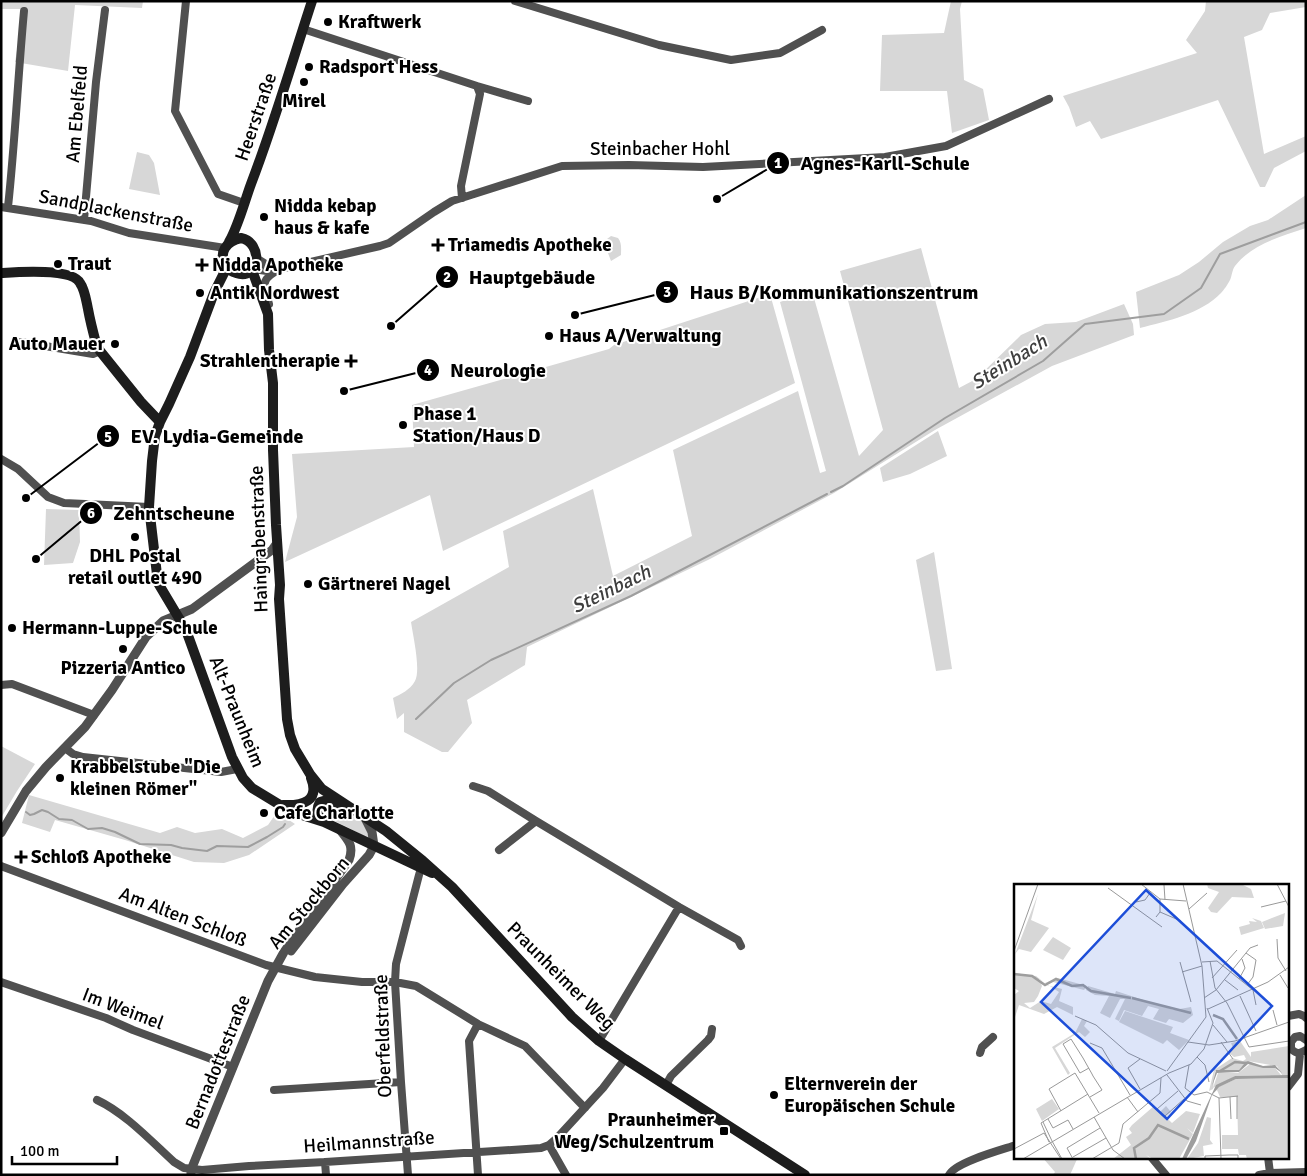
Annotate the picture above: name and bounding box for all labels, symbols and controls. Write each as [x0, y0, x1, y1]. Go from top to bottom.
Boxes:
place label: Kraftwerk [338, 10, 422, 34]
marker: Kraftwerk [322, 16, 334, 28]
place label: Radsport Hess [319, 55, 438, 79]
marker: Radsport Hess [303, 61, 315, 73]
street label: Am Ebelfeld [61, 64, 93, 164]
street label: Heerstraße [230, 70, 282, 164]
marker: Mirel [298, 76, 310, 88]
place label: Mirel [282, 89, 326, 113]
street label: Steinbacher Hohl [590, 137, 730, 161]
callout: Agnes-Karll-Schule [766, 146, 980, 181]
text: Agnes-Karll-Schule [800, 151, 970, 176]
text: 1 [774, 154, 782, 172]
street label: Sandplackenstraße [37, 184, 195, 238]
place label: Nidda kebap haus & kafe [274, 194, 376, 240]
marker: Nidda kebap haus & kafe [258, 211, 270, 223]
place label: Triamedis Apotheke [448, 233, 612, 257]
marker: Triamedis Apotheke [432, 239, 444, 251]
place label: Traut [68, 252, 111, 276]
place label: Nidda Apotheke [212, 253, 343, 277]
marker: Traut [52, 258, 64, 270]
marker: Nidda Apotheke [196, 259, 208, 271]
callout: Hauptgebäude [434, 259, 606, 294]
text: Hauptgebäude [469, 265, 595, 290]
text: 2 [443, 268, 451, 286]
callout: Haus B/Kommunikationszentrum [654, 275, 988, 310]
text: Haus B/Kommunikationszentrum [690, 280, 978, 305]
place label: Antik Nordwest [210, 281, 339, 305]
text: 3 [663, 283, 671, 301]
marker: Antik Nordwest [194, 287, 206, 299]
place label: Haus A/Verwaltung [559, 324, 721, 348]
water label: Steinbach [966, 328, 1053, 395]
marker: Haus A/Verwaltung [543, 330, 555, 342]
place label: Auto Mauer [9, 332, 105, 356]
marker: Auto Mauer [109, 338, 121, 350]
place label: Strahlentherapie [200, 349, 340, 373]
callout: Neurologie [415, 352, 556, 387]
marker: Strahlentherapie [344, 354, 358, 368]
text: Neurologie [450, 358, 546, 383]
text: 4 [424, 361, 432, 379]
place label: Phase 1 Station/Haus D [413, 402, 540, 448]
callout: EV. Lydia-Gemeinde [95, 419, 313, 454]
marker: Phase 1 Station/Haus D [397, 419, 409, 431]
text: EV. Lydia-Gemeinde [131, 424, 304, 449]
text: 5 [104, 428, 112, 446]
street label: Haingrabenstraße [244, 465, 274, 613]
callout: Zehntscheune [78, 495, 245, 530]
text: Zehntscheune [113, 501, 235, 526]
text: 6 [87, 504, 95, 522]
marker: DHL Postal retail outlet 490 [129, 531, 141, 543]
place label: DHL Postal retail outlet 490 [68, 544, 202, 590]
water label: Steinbach [567, 559, 656, 619]
place label: Gärtnerei Nagel [318, 572, 450, 596]
marker: Gärtnerei Nagel [302, 578, 314, 590]
place label: Hermann-Luppe-Schule [22, 616, 218, 640]
marker: Hermann-Luppe-Schule [6, 622, 18, 634]
marker: Pizzeria Antico [117, 643, 129, 655]
street label: Alt-Praunheim [204, 653, 270, 771]
place label: Pizzeria Antico [61, 656, 185, 680]
place label: Krabbelstube "Die kleinen Römer" [70, 755, 221, 801]
marker: Krabbelstube "Die kleinen Römer" [54, 772, 66, 784]
place label: Cafe Charlotte [274, 801, 394, 825]
marker: Cafe Charlotte [258, 807, 270, 819]
place label: Schloß Apotheke [31, 845, 171, 869]
marker: Schloß Apotheke [15, 851, 27, 863]
street label: Am Stockborn [263, 852, 355, 954]
street label: Am Alten Schloß [116, 882, 250, 952]
inset map [1014, 884, 1290, 1158]
street label: Praunheimer Weg [502, 917, 620, 1035]
street label: Oberfeldstraße [369, 974, 397, 1098]
street label: Im Weimel [79, 983, 167, 1035]
street label: Bernadottestraße [180, 991, 256, 1133]
place label: Elternverein der Europäischen Schule [784, 1072, 955, 1118]
marker: Elternverein der Europäischen Schule [768, 1089, 780, 1101]
place label: Praunheimer Weg/Schulzentrum [554, 1108, 714, 1154]
street label: Heilmannstraße [303, 1125, 435, 1159]
marker: Praunheimer Weg/Schulzentrum [718, 1125, 730, 1137]
scale bar [12, 1134, 118, 1166]
text: 100 m [20, 1142, 60, 1160]

